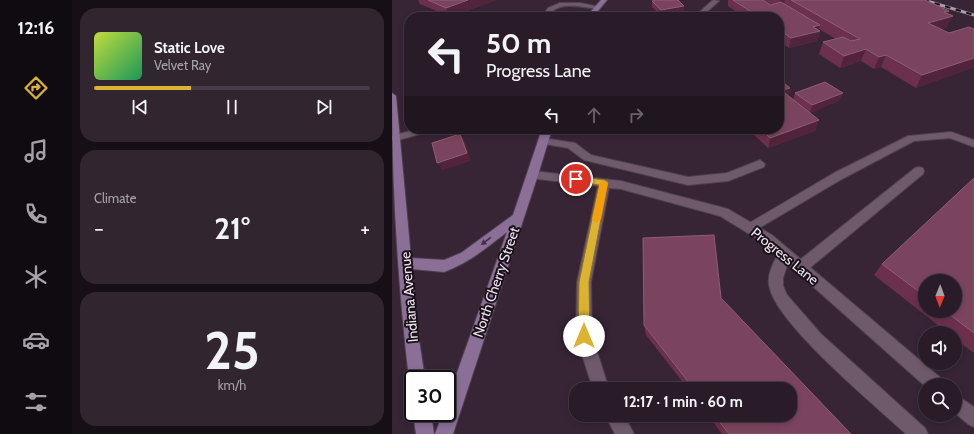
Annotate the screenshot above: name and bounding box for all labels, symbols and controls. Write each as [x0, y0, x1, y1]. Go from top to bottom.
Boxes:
text: 12:16 [18, 17, 54, 39]
text: 50 m [486, 26, 551, 60]
icon: left [420, 28, 472, 80]
text: Static Love [154, 39, 225, 57]
text: Velvet Ray [154, 57, 211, 73]
text: Progress Lane [486, 60, 591, 82]
icon: directions [22, 74, 50, 102]
icon: previous [129, 96, 151, 118]
icon: pause [221, 96, 243, 118]
icon: next [313, 96, 335, 118]
icon: left [541, 104, 563, 126]
icon: ahead [583, 104, 605, 126]
icon: right [625, 104, 647, 126]
icon: music [22, 137, 50, 165]
pin [559, 162, 593, 196]
icon: arrive [565, 168, 587, 190]
text: Climate [94, 190, 136, 206]
icon: phone [22, 200, 50, 228]
text: 21° [214, 210, 250, 247]
text: − [94, 215, 104, 242]
text: + [360, 215, 370, 242]
street label: Progress Lane [748, 223, 822, 289]
street label: North Cherry Street [469, 224, 523, 340]
one-way arrow [481, 237, 492, 245]
street label: Indiana Avenue [396, 251, 422, 343]
icon: climate [22, 263, 50, 291]
north arrow [918, 274, 962, 318]
map controls [918, 274, 962, 422]
position arrow [563, 315, 605, 357]
text: 25 [204, 319, 260, 382]
icon: car [22, 326, 50, 354]
button: sound [918, 326, 962, 370]
speed limit sign: 30 [404, 370, 456, 422]
text: km/h [218, 377, 246, 393]
button: search [918, 378, 962, 422]
icon: filters [22, 388, 50, 416]
text: 12:17 · 1 min · 60 m [623, 393, 743, 411]

